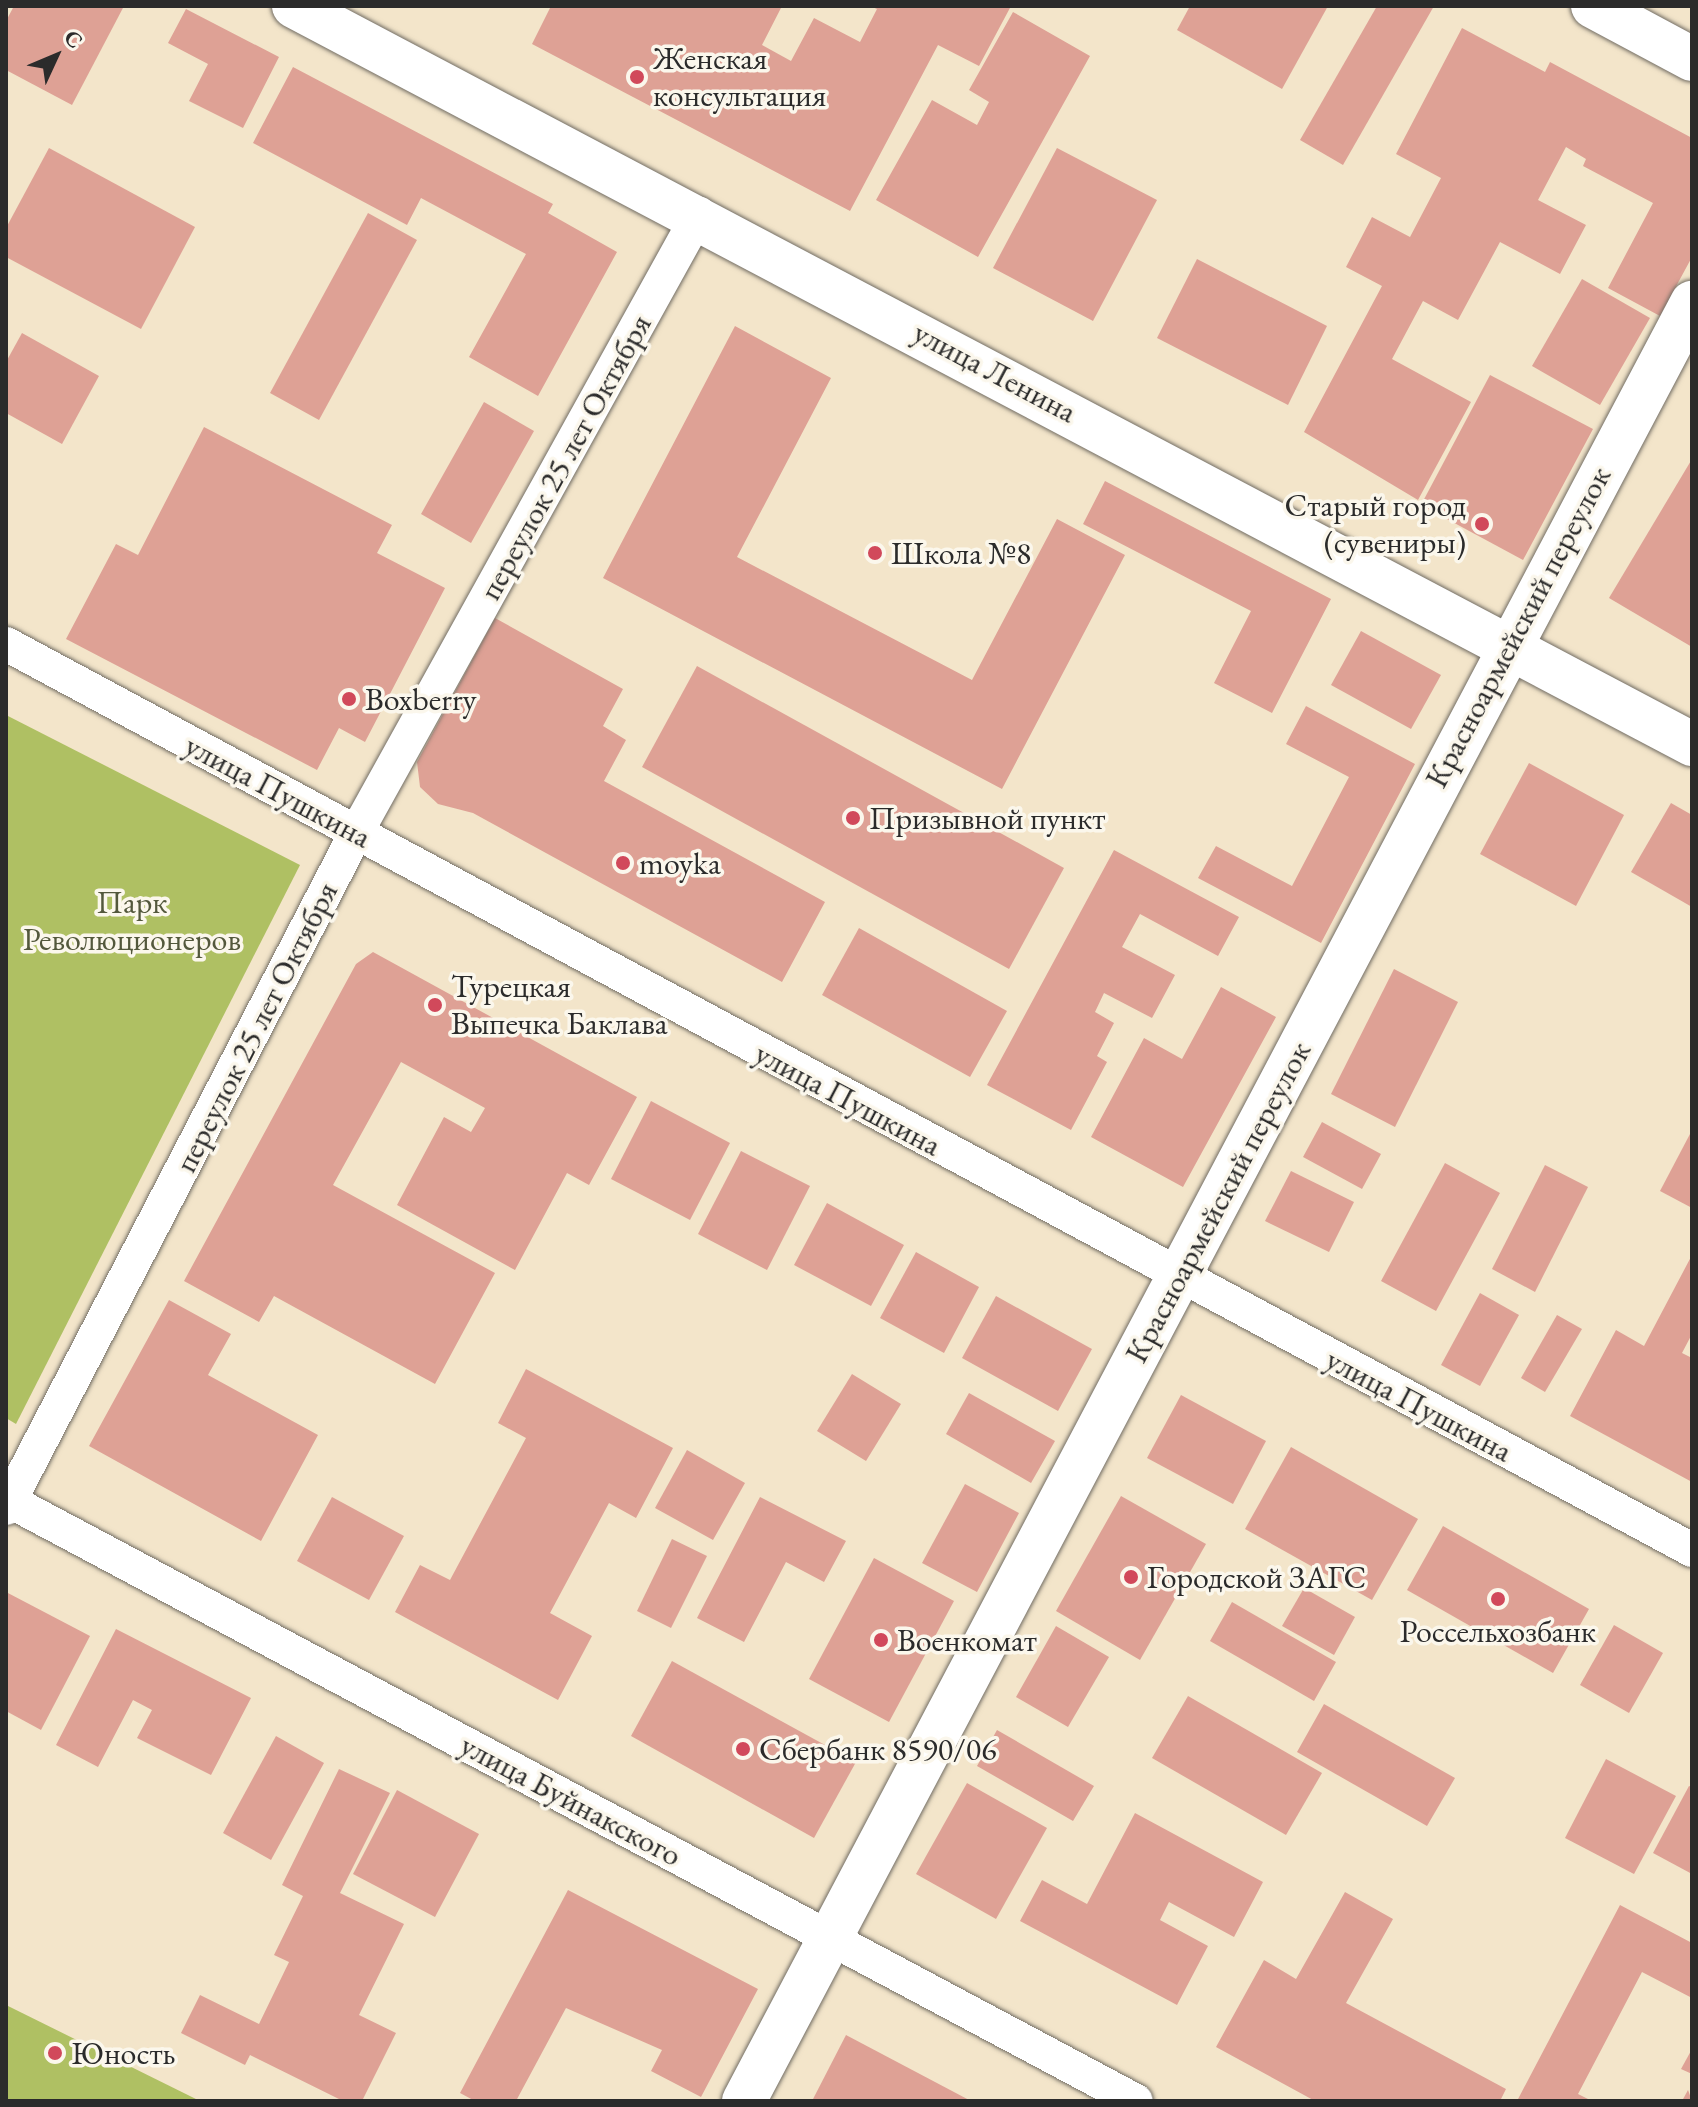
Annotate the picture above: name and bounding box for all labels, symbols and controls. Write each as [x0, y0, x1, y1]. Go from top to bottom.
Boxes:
north arrow [16, 16, 96, 96]
text: С [58, 23, 89, 55]
place label: Женская консультация [653, 40, 826, 115]
marker: Женская консультация [628, 68, 646, 86]
street label: переулок 25 лет Октября [471, 308, 659, 606]
street label: улица Ленина [907, 313, 1083, 431]
street label: Красноармейский переулок [1417, 460, 1619, 794]
place label: Старый город (сувениры) [1285, 487, 1466, 562]
marker: Старый город (сувениры) [1473, 515, 1491, 533]
place label: Школа №8 [891, 534, 1031, 572]
marker: Школа №8 [866, 544, 884, 562]
place label: Boxberry [365, 680, 477, 718]
marker: Boxberry [340, 690, 358, 708]
street label: улица Пушкина [178, 726, 378, 856]
place label: Призывной пункт [869, 799, 1105, 837]
marker: Призывной пункт [844, 809, 862, 827]
place label: moyka [639, 844, 721, 882]
marker: moyka [614, 854, 632, 872]
street label: переулок 25 лет Октября [166, 876, 346, 1178]
park label: Парк Революционеров [23, 884, 241, 959]
place label: Турецкая Выпечка Баклава [451, 968, 668, 1043]
marker: Турецкая Выпечка Баклава [426, 996, 444, 1014]
street label: улица Пушкина [748, 1034, 948, 1164]
street label: Красноармейский переулок [1117, 1035, 1319, 1369]
street label: улица Пушкина [1319, 1340, 1519, 1470]
place label: Городской ЗАГС [1147, 1558, 1366, 1596]
marker: Городской ЗАГС [1122, 1568, 1140, 1586]
marker: Россельхозбанк [1489, 1590, 1507, 1608]
place label: Россельхозбанк [1400, 1612, 1596, 1650]
place label: Военкомат [897, 1621, 1037, 1659]
marker: Военкомат [872, 1631, 890, 1649]
street label: улица Буйнакского [454, 1726, 688, 1874]
place label: Сбербанк 8590/06 [759, 1730, 997, 1768]
marker: Сбербанк 8590/06 [734, 1740, 752, 1758]
place label: Юность [71, 2034, 175, 2072]
marker: Юность [46, 2044, 64, 2062]

